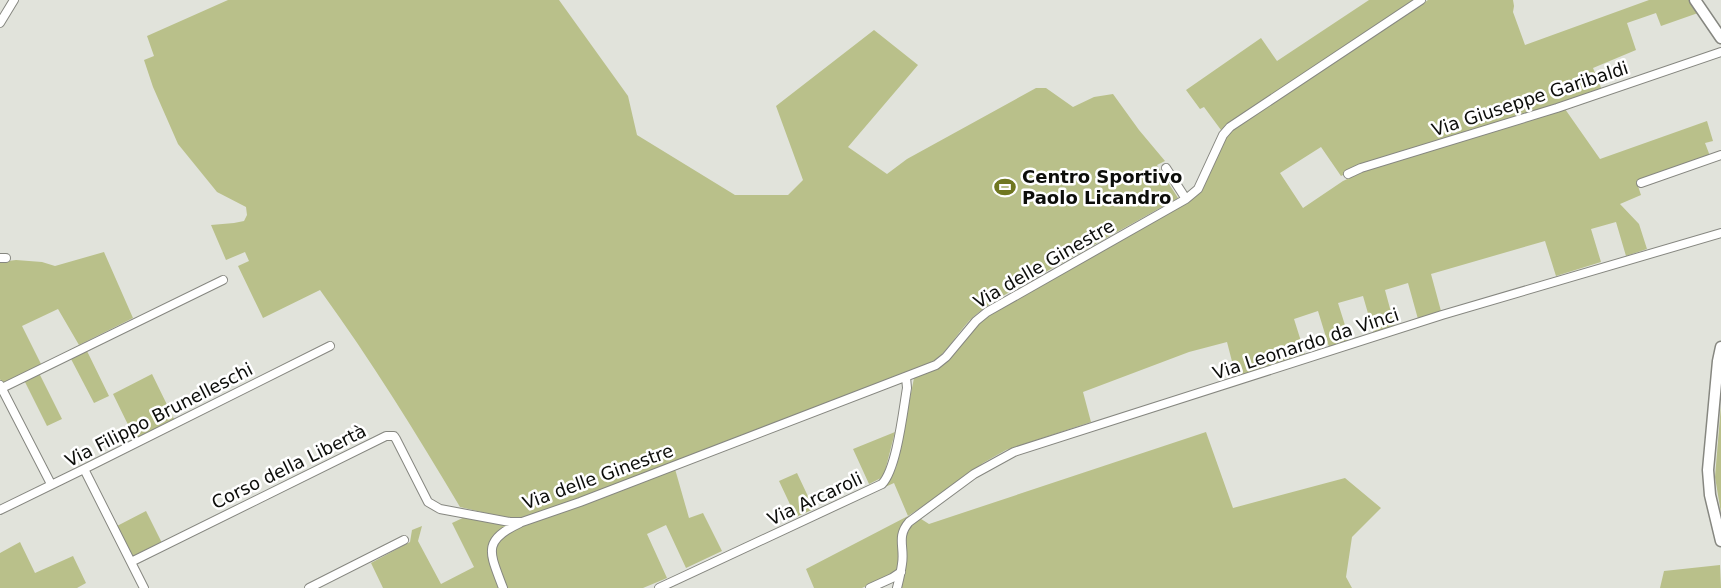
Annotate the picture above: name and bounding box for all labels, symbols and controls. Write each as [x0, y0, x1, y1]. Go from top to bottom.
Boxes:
street label: Via Giuseppe Garibaldi [1429, 57, 1631, 140]
place label: Centro Sportivo Paolo Licandro [1022, 166, 1182, 208]
sports icon: Centro Sportivo Paolo Licandro [993, 175, 1017, 199]
street label: Via delle Ginestre [970, 215, 1118, 312]
street label: Via Leonardo da Vinci [1210, 303, 1402, 384]
street label: Via Filippo Brunelleschi [61, 358, 256, 471]
street label: Corso della Libertà [208, 420, 370, 513]
street label: Via delle Ginestre [520, 439, 676, 514]
street label: Via Arcaroli [764, 467, 865, 530]

